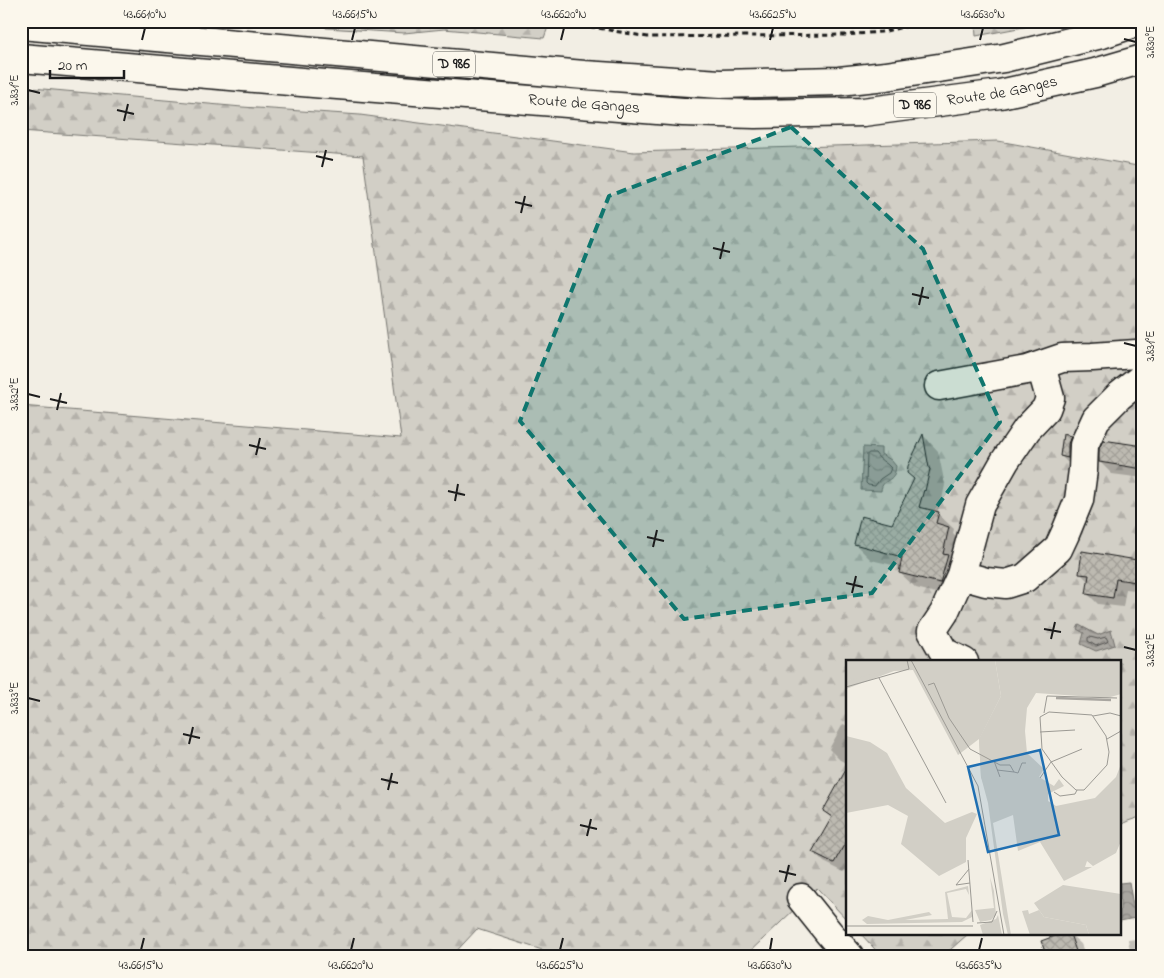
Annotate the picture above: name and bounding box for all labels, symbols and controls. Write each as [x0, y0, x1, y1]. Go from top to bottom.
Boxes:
text: 43.6610°N [123, 6, 167, 24]
text: 43.6615°N [333, 6, 377, 24]
text: 43.6620°N [541, 6, 587, 24]
text: 43.6625°N [749, 6, 797, 24]
text: 43.6630°N [961, 6, 1005, 24]
text: 3.830°E [1142, 26, 1160, 58]
scale bar [50, 48, 124, 80]
road number: D 986 [433, 52, 475, 76]
text: 20 m [58, 55, 88, 77]
street label: Route de Ganges [945, 70, 1060, 113]
text: 3.831°E [6, 74, 24, 106]
street label: Route de Ganges [527, 88, 641, 121]
road number: D 986 [894, 92, 936, 118]
text: 3.831°E [1142, 330, 1160, 362]
text: 3.832°E [6, 377, 24, 411]
text: 3.832°E [1142, 633, 1160, 667]
inset map [846, 660, 1122, 936]
text: 3.833°E [6, 682, 24, 714]
text: 43.6615°N [119, 957, 163, 975]
text: 43.6620°N [328, 957, 374, 975]
text: 43.6625°N [536, 957, 584, 975]
text: 43.6630°N [748, 957, 792, 975]
text: 43.6635°N [956, 957, 1002, 975]

